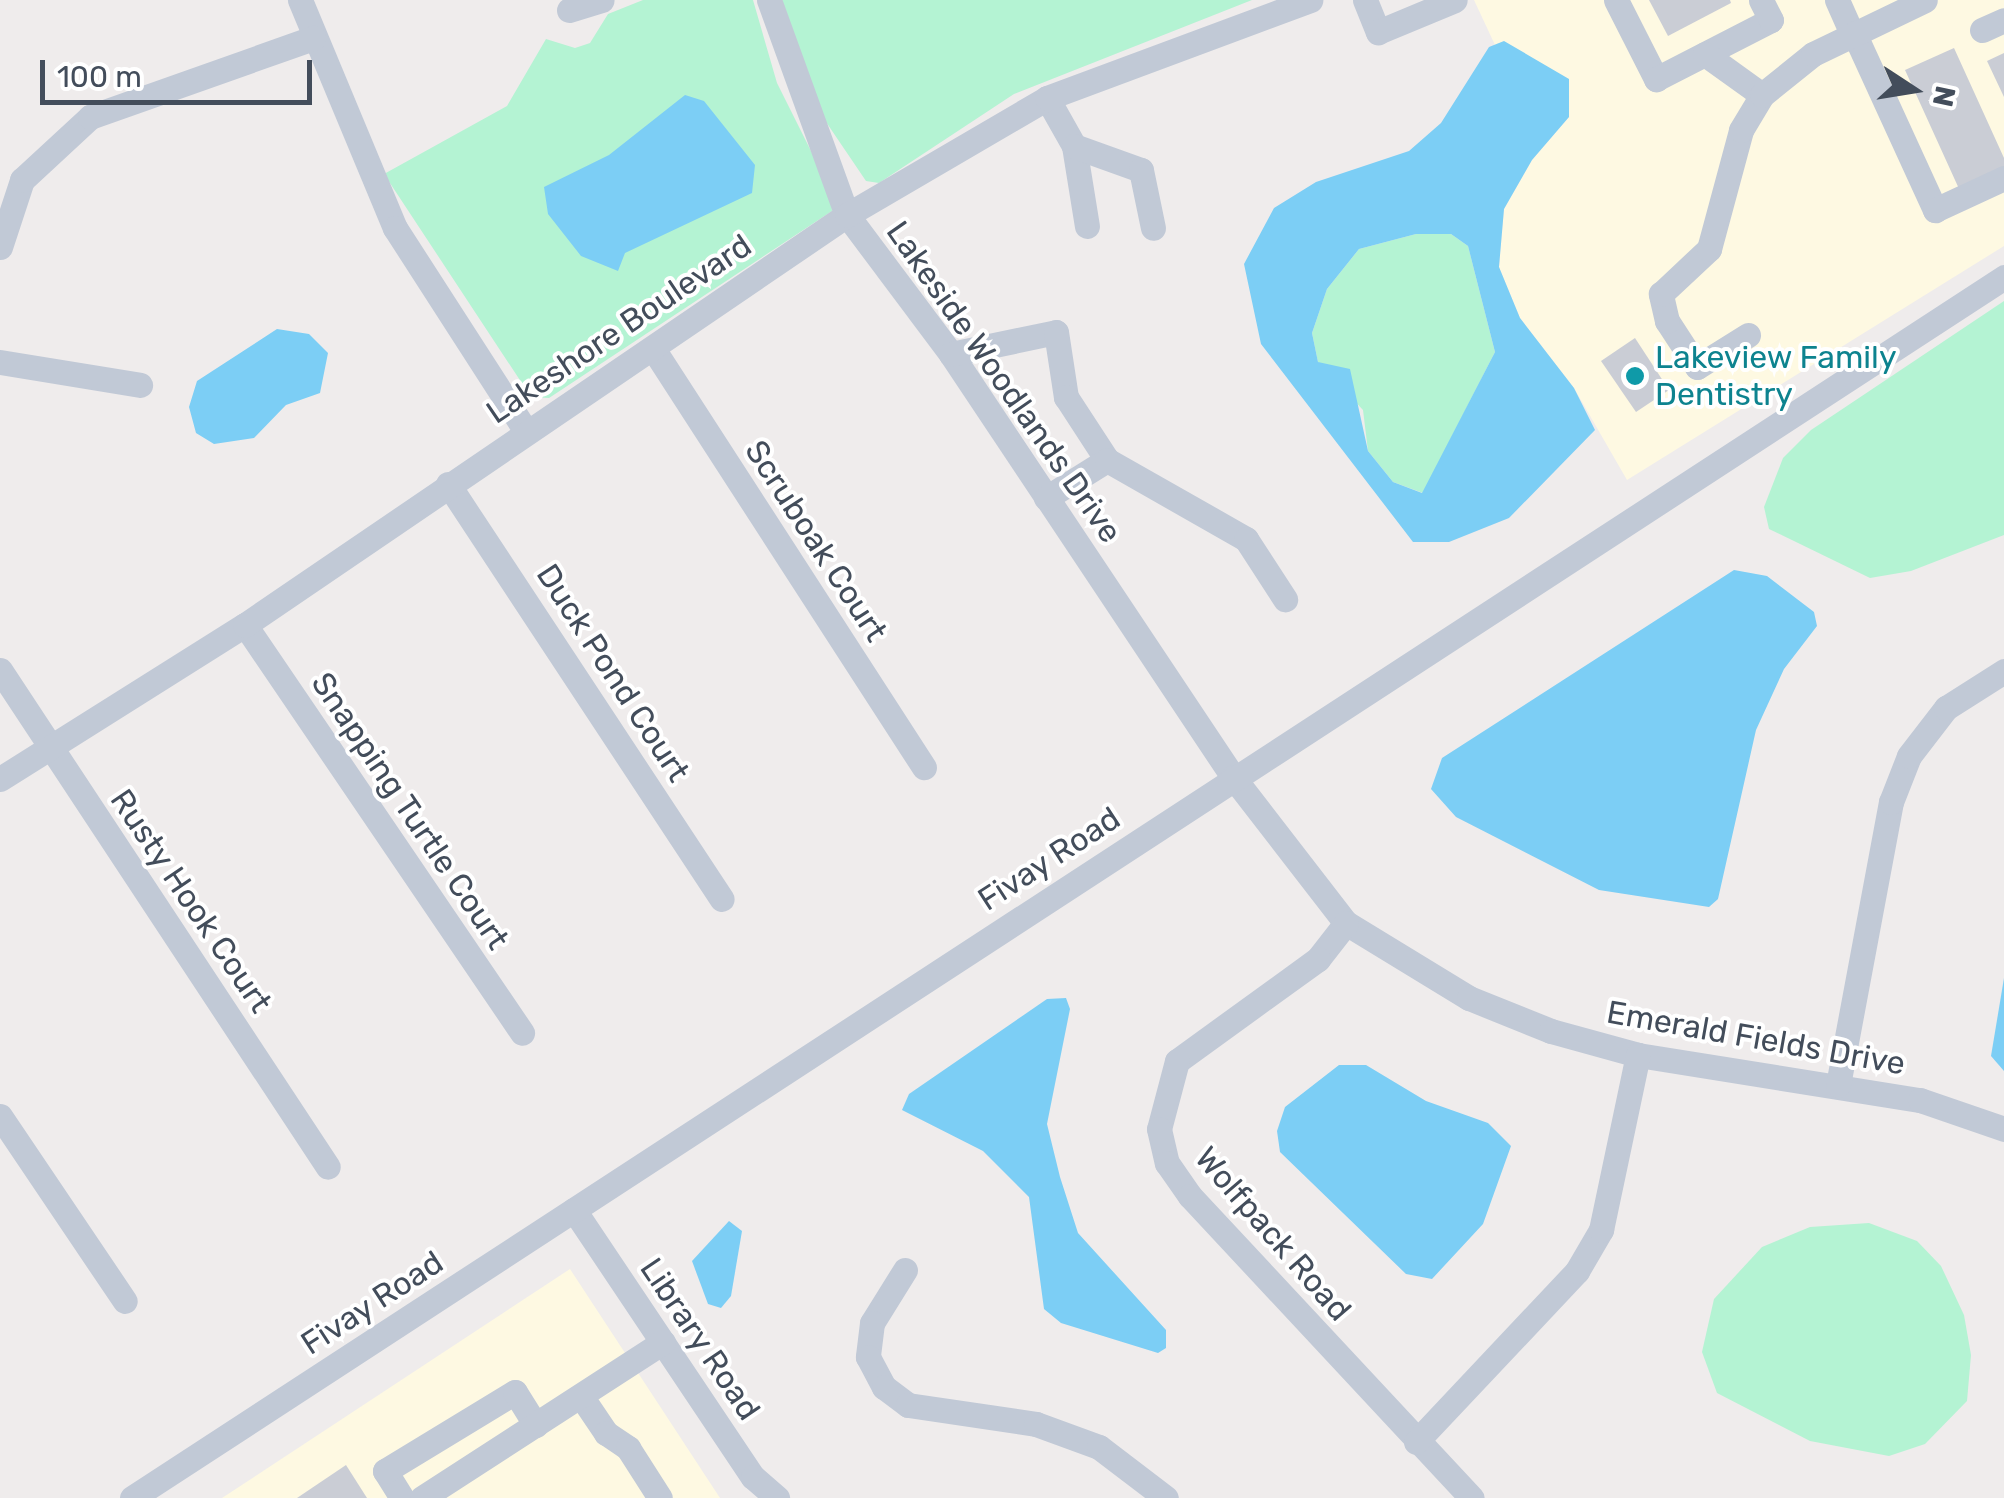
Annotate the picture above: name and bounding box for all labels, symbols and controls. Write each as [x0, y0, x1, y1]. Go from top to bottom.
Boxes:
scale bar [45, 40, 318, 102]
north arrow [1864, 40, 1964, 140]
text: 100 m [57, 59, 142, 95]
text: N [1926, 83, 1962, 110]
street label: Lakeside Woodlands Drive [878, 214, 1130, 550]
street label: Lakeshore Boulevard [479, 226, 759, 432]
place label: Lakeview Family Dentistry [1655, 339, 1897, 414]
marker: Lakeview Family Dentistry [1624, 365, 1646, 387]
street label: Scruboak Court [737, 433, 895, 649]
street label: Duck Pond Court [528, 557, 698, 789]
street label: Snapping Turtle Court [303, 665, 517, 957]
street label: Rusty Hook Court [102, 782, 280, 1020]
street label: Fivay Road [971, 799, 1127, 919]
street label: Emerald Fields Drive [1604, 993, 1908, 1083]
street label: Wolfpack Road [1187, 1139, 1359, 1329]
street label: Fivay Road [294, 1243, 450, 1363]
street label: Library Road [632, 1250, 768, 1428]

